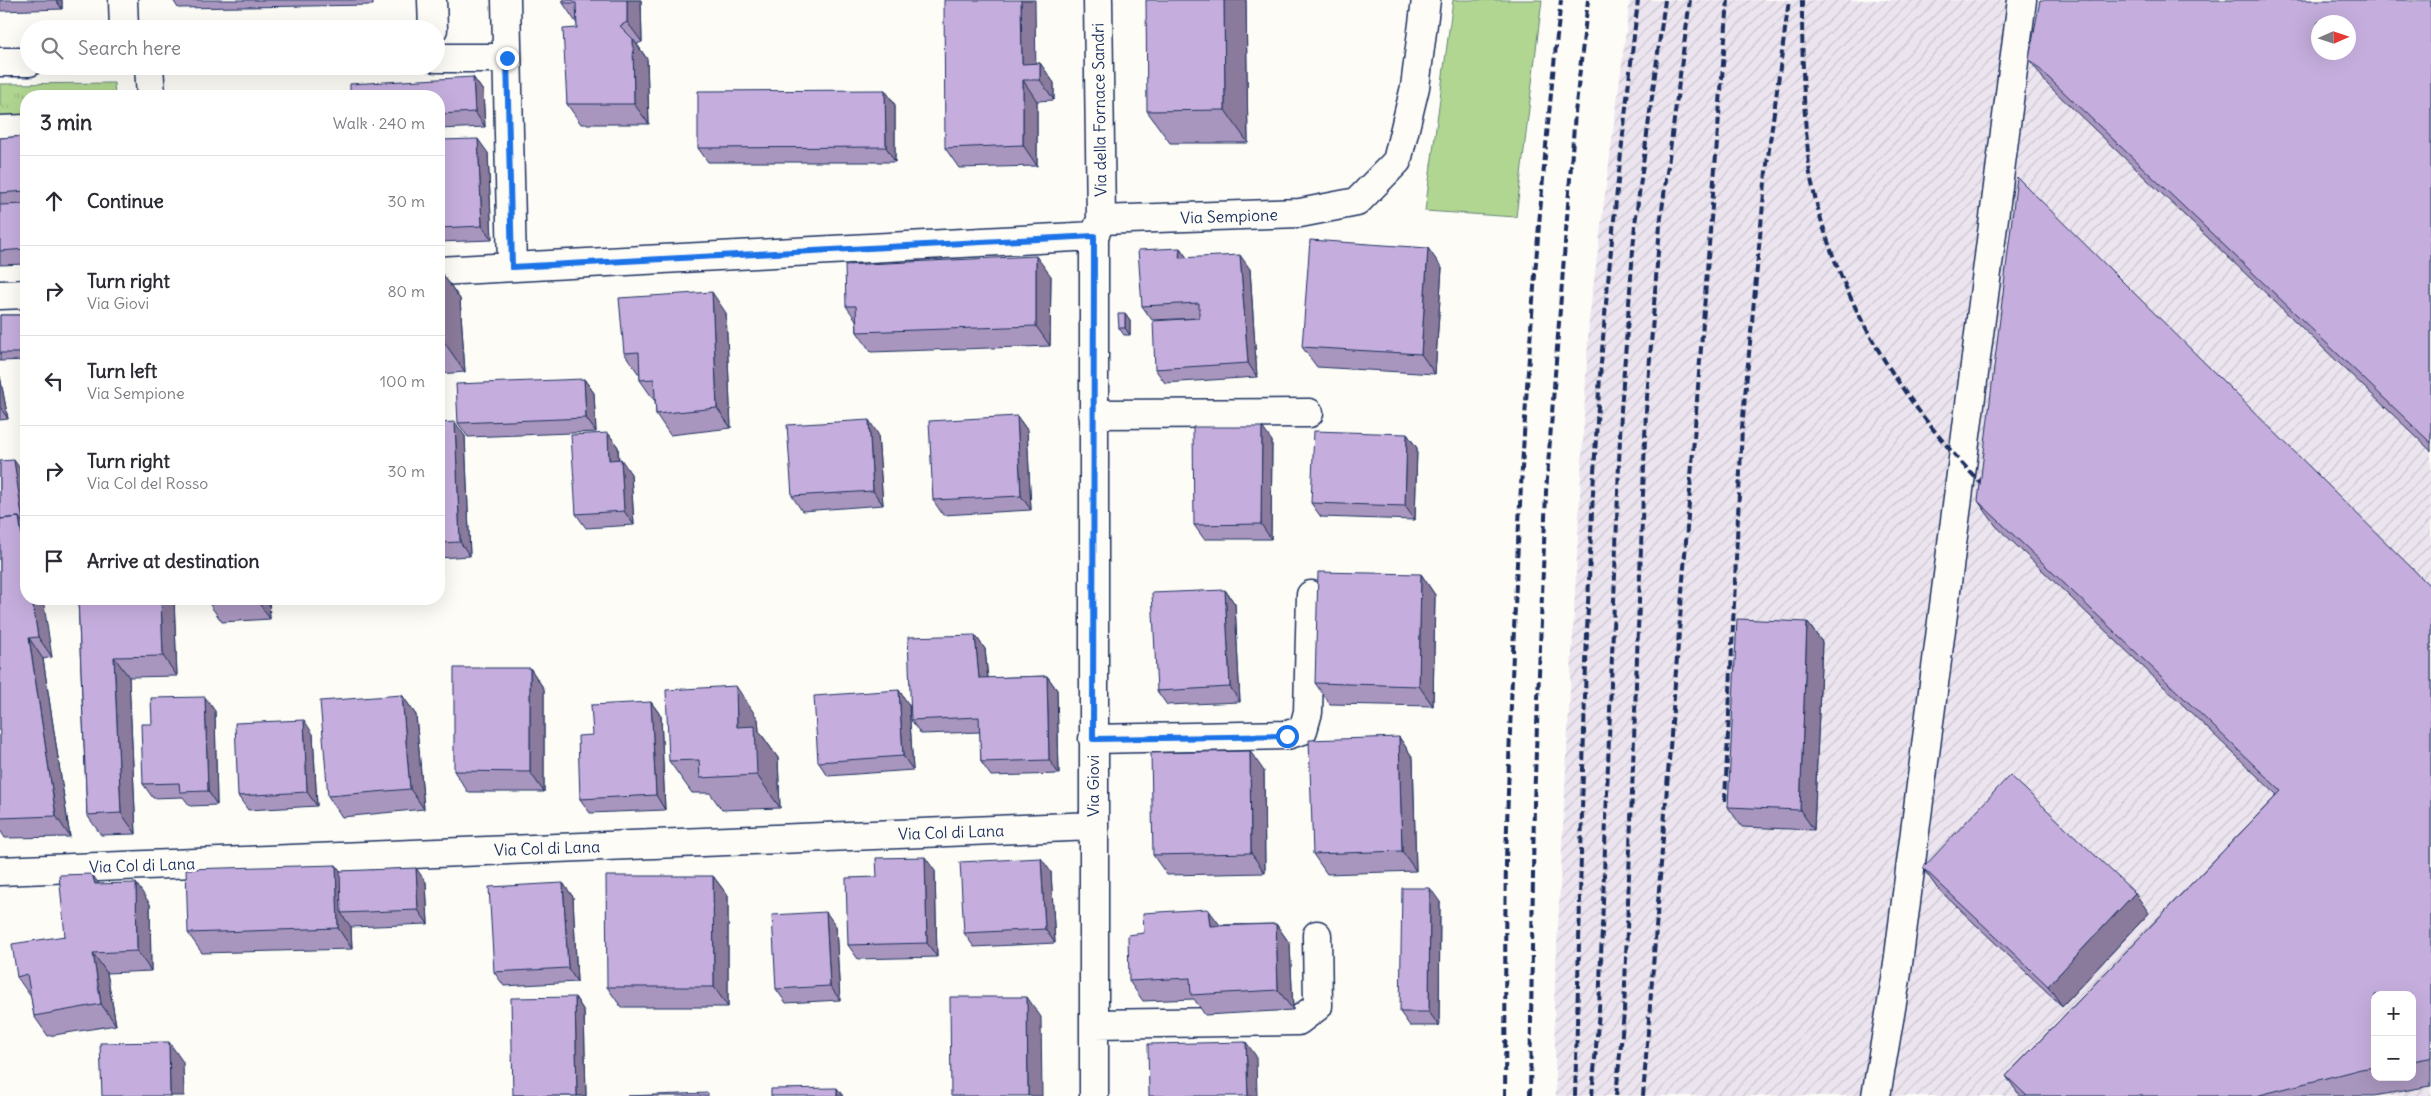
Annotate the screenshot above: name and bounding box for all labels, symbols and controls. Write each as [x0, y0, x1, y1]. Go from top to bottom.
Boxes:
north arrow [2311, 15, 2356, 60]
search box [20, 20, 445, 75]
street label: Via della Fornace Sandri [1087, 23, 1111, 197]
icon: search [38, 34, 66, 62]
text: Search here [78, 36, 181, 60]
route end [496, 47, 519, 70]
text: 3 min [40, 109, 92, 136]
text: Walk · 240 m [333, 113, 425, 133]
icon: ahead [40, 187, 68, 215]
text: Continue [87, 189, 164, 213]
text: 30 m [388, 191, 425, 211]
street label: Via Sempione [1180, 204, 1278, 228]
text: Turn right [87, 269, 170, 293]
icon: right [40, 277, 68, 305]
text: 80 m [387, 281, 425, 301]
text: Via Giovi [87, 293, 149, 313]
text: Turn left [87, 359, 157, 383]
icon: left [40, 367, 68, 395]
text: 100 m [380, 371, 425, 391]
text: Via Sempione [87, 383, 185, 403]
text: Turn right [87, 449, 170, 473]
icon: right [40, 457, 68, 485]
text: 30 m [388, 461, 425, 481]
text: Via Col del Rosso [87, 473, 208, 493]
icon: arrive [40, 547, 68, 575]
text: Arrive at destination [87, 549, 260, 573]
route start [1276, 725, 1299, 748]
street label: Via Giovi [1083, 755, 1103, 817]
street label: Via Col di Lana [898, 820, 1004, 844]
street label: Via Col di Lana [494, 836, 600, 860]
street label: Via Col di Lana [89, 853, 195, 877]
map controls [2371, 991, 2416, 1081]
button: + [2371, 991, 2416, 1036]
button: − [2371, 1036, 2416, 1081]

